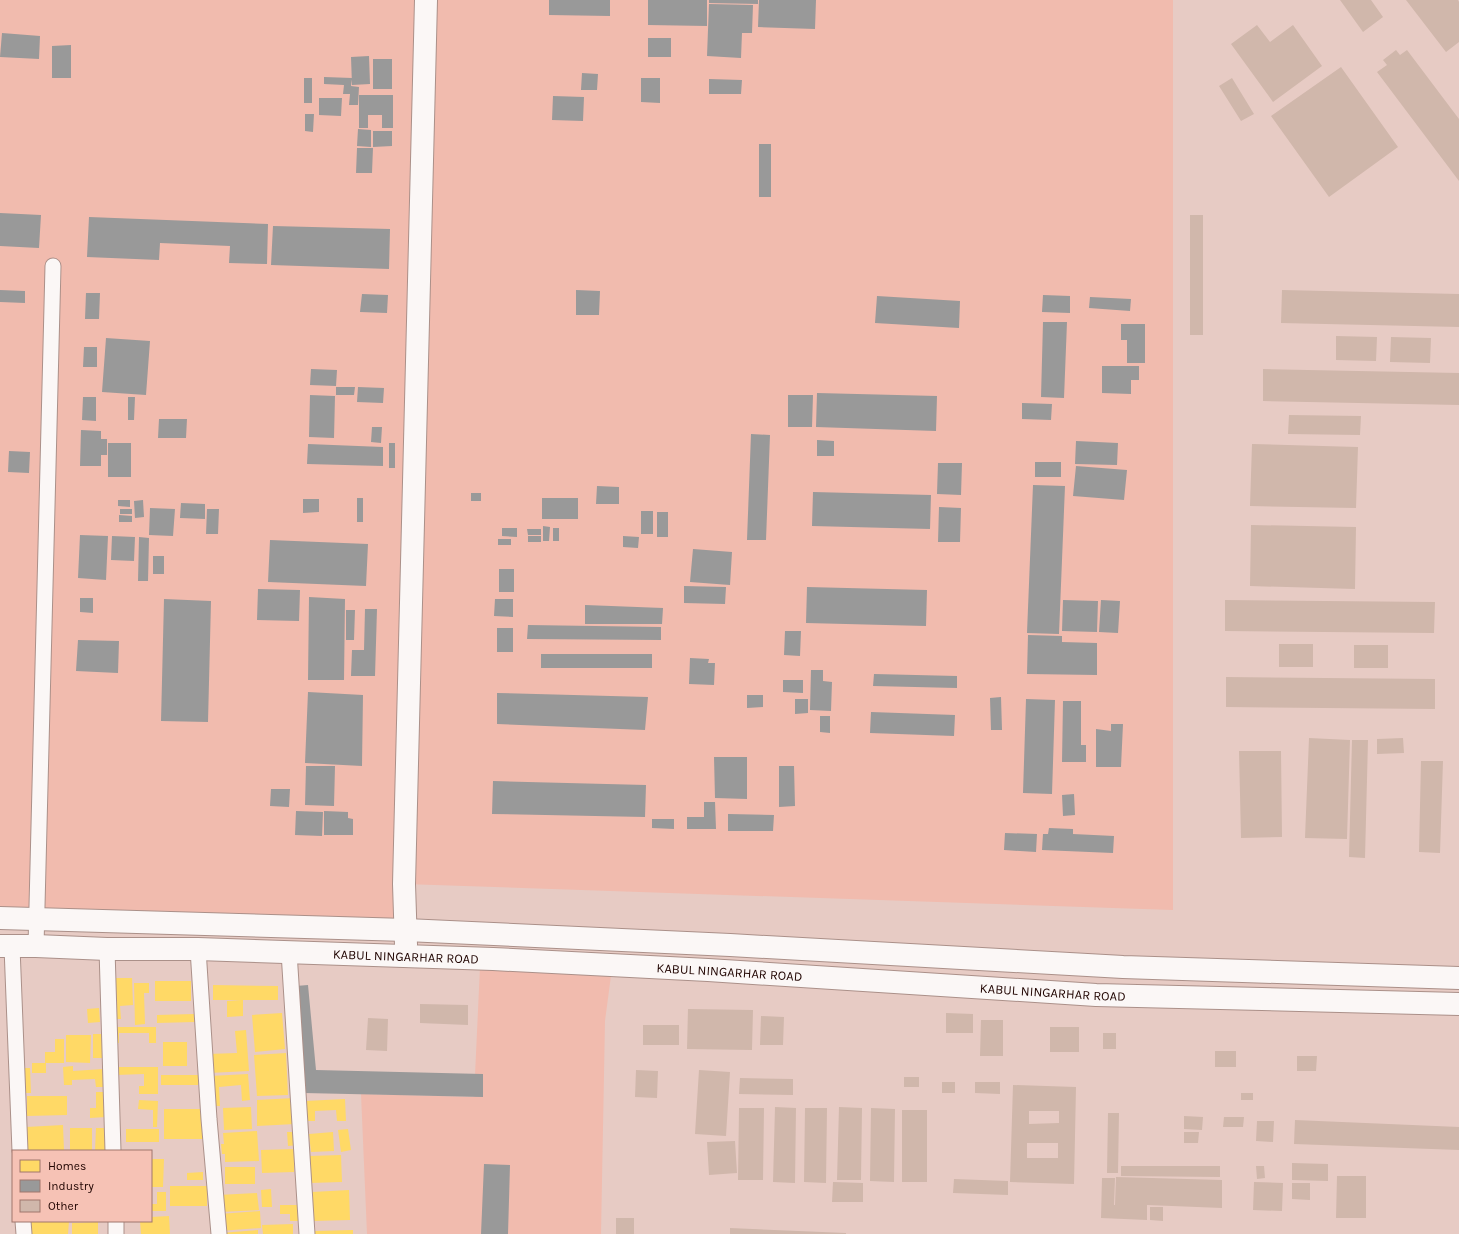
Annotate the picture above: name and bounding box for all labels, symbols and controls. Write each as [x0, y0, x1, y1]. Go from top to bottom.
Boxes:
street label: KABUL NINGARHAR ROAD [333, 946, 479, 966]
street label: KABUL NINGARHAR ROAD [656, 960, 803, 984]
street label: KABUL NINGARHAR ROAD [979, 980, 1126, 1003]
legend [12, 1150, 152, 1222]
text: Homes [48, 1159, 86, 1173]
text: Industry [48, 1179, 94, 1193]
text: Other [48, 1199, 79, 1213]

